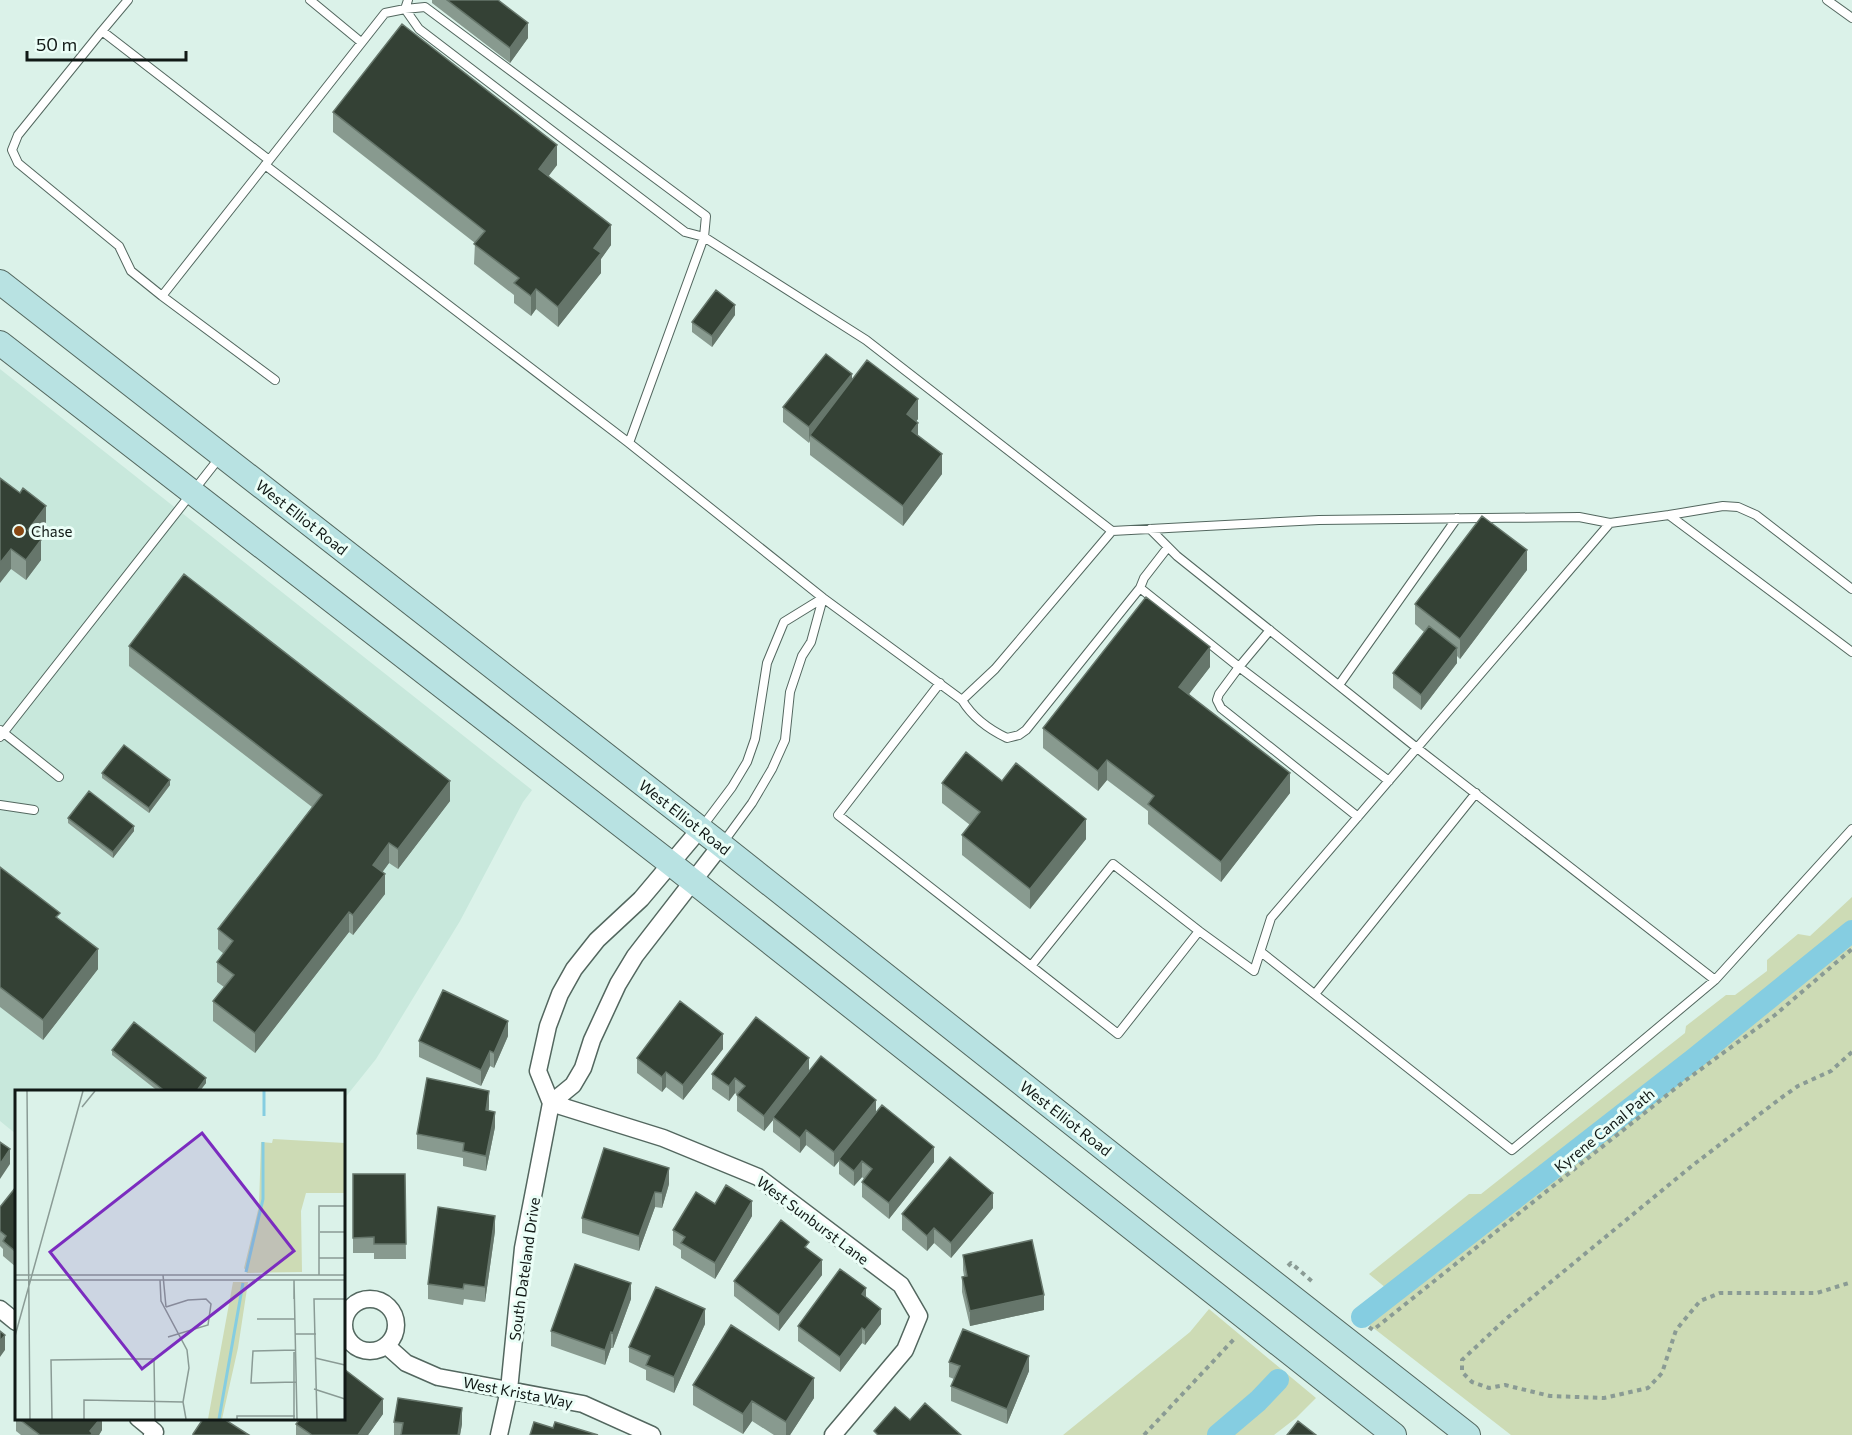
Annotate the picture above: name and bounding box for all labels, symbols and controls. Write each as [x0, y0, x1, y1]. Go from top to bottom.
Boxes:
scale bar [27, 24, 186, 62]
text: 50 m [36, 33, 77, 55]
street label: West Elliot Road [253, 476, 351, 558]
place label: Chase [31, 522, 73, 540]
marker: Chase [12, 524, 26, 538]
street label: West Elliot Road [636, 776, 734, 858]
street label: West Elliot Road [1017, 1077, 1115, 1159]
street label: Kyrene Canal Path [1550, 1084, 1658, 1176]
inset map [15, 1090, 345, 1420]
street label: West Sunburst Lane [753, 1172, 873, 1268]
street label: South Dateland Drive [505, 1196, 543, 1342]
street label: West Krista Way [462, 1373, 575, 1412]

